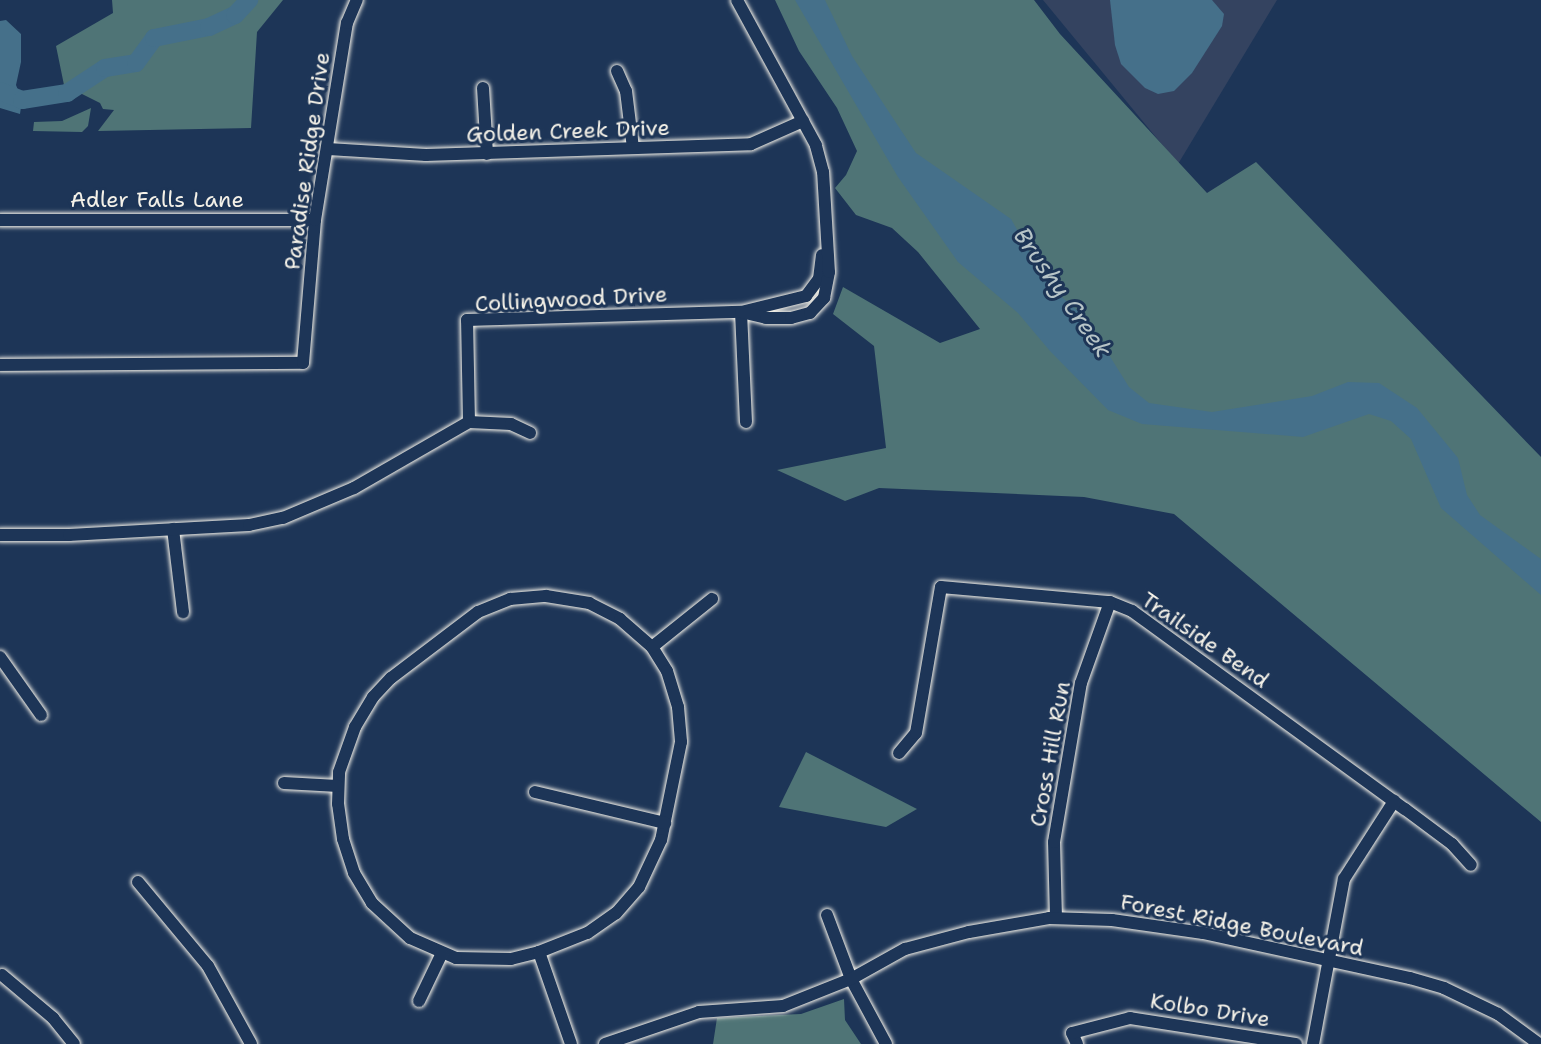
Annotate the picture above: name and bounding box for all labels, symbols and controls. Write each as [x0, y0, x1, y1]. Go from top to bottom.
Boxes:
street label: Paradise Ridge Drive [279, 50, 335, 272]
street label: Golden Creek Drive [466, 114, 670, 148]
street label: Adler Falls Lane [70, 187, 244, 213]
water label: Brushy Creek [1007, 222, 1117, 364]
street label: Collingwood Drive [474, 281, 668, 317]
street label: Trailside Bend [1136, 586, 1274, 694]
street label: Cross Hill Run [1024, 679, 1076, 829]
street label: Forest Ridge Boulevard [1118, 888, 1366, 962]
street label: Kolbo Drive [1148, 988, 1272, 1032]

